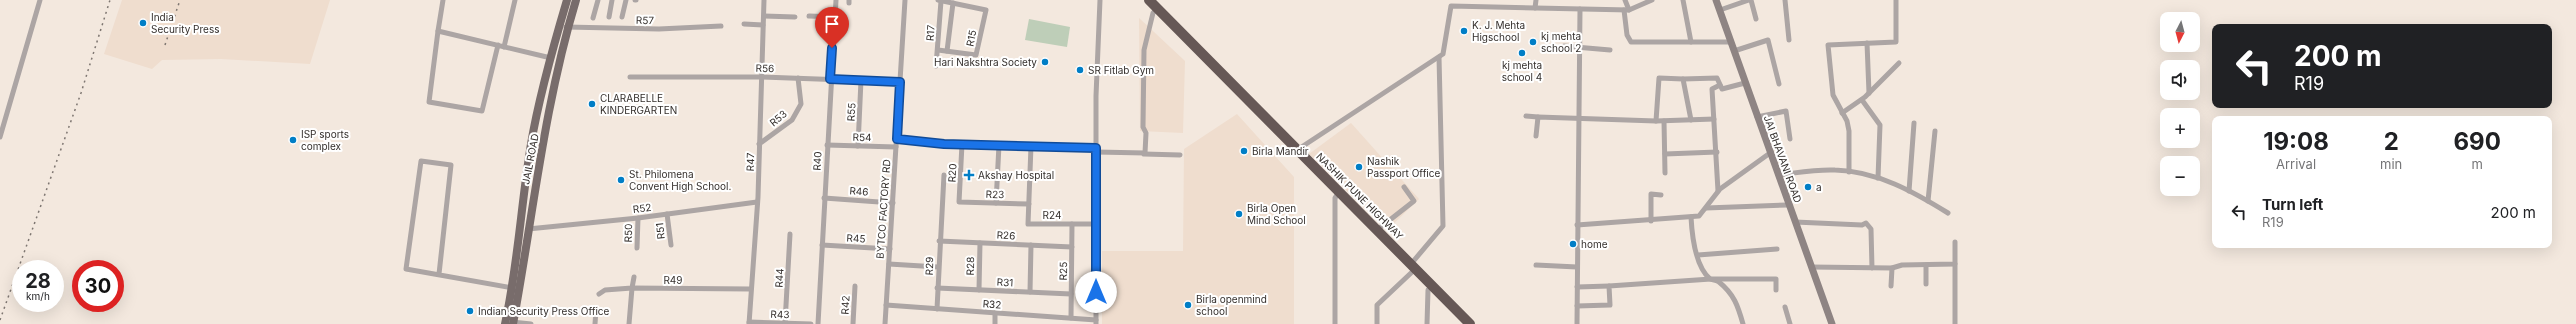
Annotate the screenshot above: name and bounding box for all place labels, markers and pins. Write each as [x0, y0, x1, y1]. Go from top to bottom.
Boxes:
pin [815, 7.0, 849, 48]
place label: India Security Press [151, 11, 220, 35]
marker: India Security Press [138, 18, 148, 28]
place label: K. J. Mehta Higschool [1472, 19, 1525, 43]
marker: K. J. Mehta Higschool [1459, 26, 1469, 36]
place label: kj mehta school 2 [1541, 30, 1581, 54]
marker: kj mehta school 2 [1528, 37, 1538, 47]
marker: kj mehta school 4 [1517, 48, 1527, 58]
place label: Hari Nakshtra Society [934, 56, 1037, 68]
marker: Hari Nakshtra Society [1040, 57, 1050, 67]
place label: kj mehta school 4 [1502, 59, 1542, 83]
place label: SR Fitlab Gym [1088, 64, 1154, 76]
marker: SR Fitlab Gym [1075, 65, 1085, 75]
place label: CLARABELLE KINDERGARTEN [600, 92, 677, 116]
marker: CLARABELLE KINDERGARTEN [587, 99, 597, 109]
place label: ISP sports complex [301, 128, 349, 152]
marker: ISP sports complex [288, 135, 298, 145]
place label: Birla Mandir [1252, 145, 1309, 157]
marker: Birla Mandir [1239, 146, 1249, 156]
place label: Nashik Passport Office [1367, 155, 1440, 179]
marker: Nashik Passport Office [1354, 162, 1364, 172]
place label: St. Philomena Convent High School. [629, 168, 731, 192]
marker: Akshay Hospital [963, 169, 975, 181]
place label: Akshay Hospital [978, 169, 1054, 181]
marker: St. Philomena Convent High School. [616, 175, 626, 185]
place label: a [1816, 181, 1822, 193]
marker: a [1803, 182, 1813, 192]
place label: Birla Open Mind School [1247, 202, 1306, 226]
marker: Birla Open Mind School [1234, 209, 1244, 219]
place label: home [1581, 238, 1608, 250]
marker: home [1568, 239, 1578, 249]
place label: Birla openmind school [1196, 293, 1267, 317]
marker: Birla openmind school [1183, 300, 1193, 310]
place label: Indian Security Press Office [478, 305, 610, 317]
marker: Indian Security Press Office [465, 306, 475, 316]

